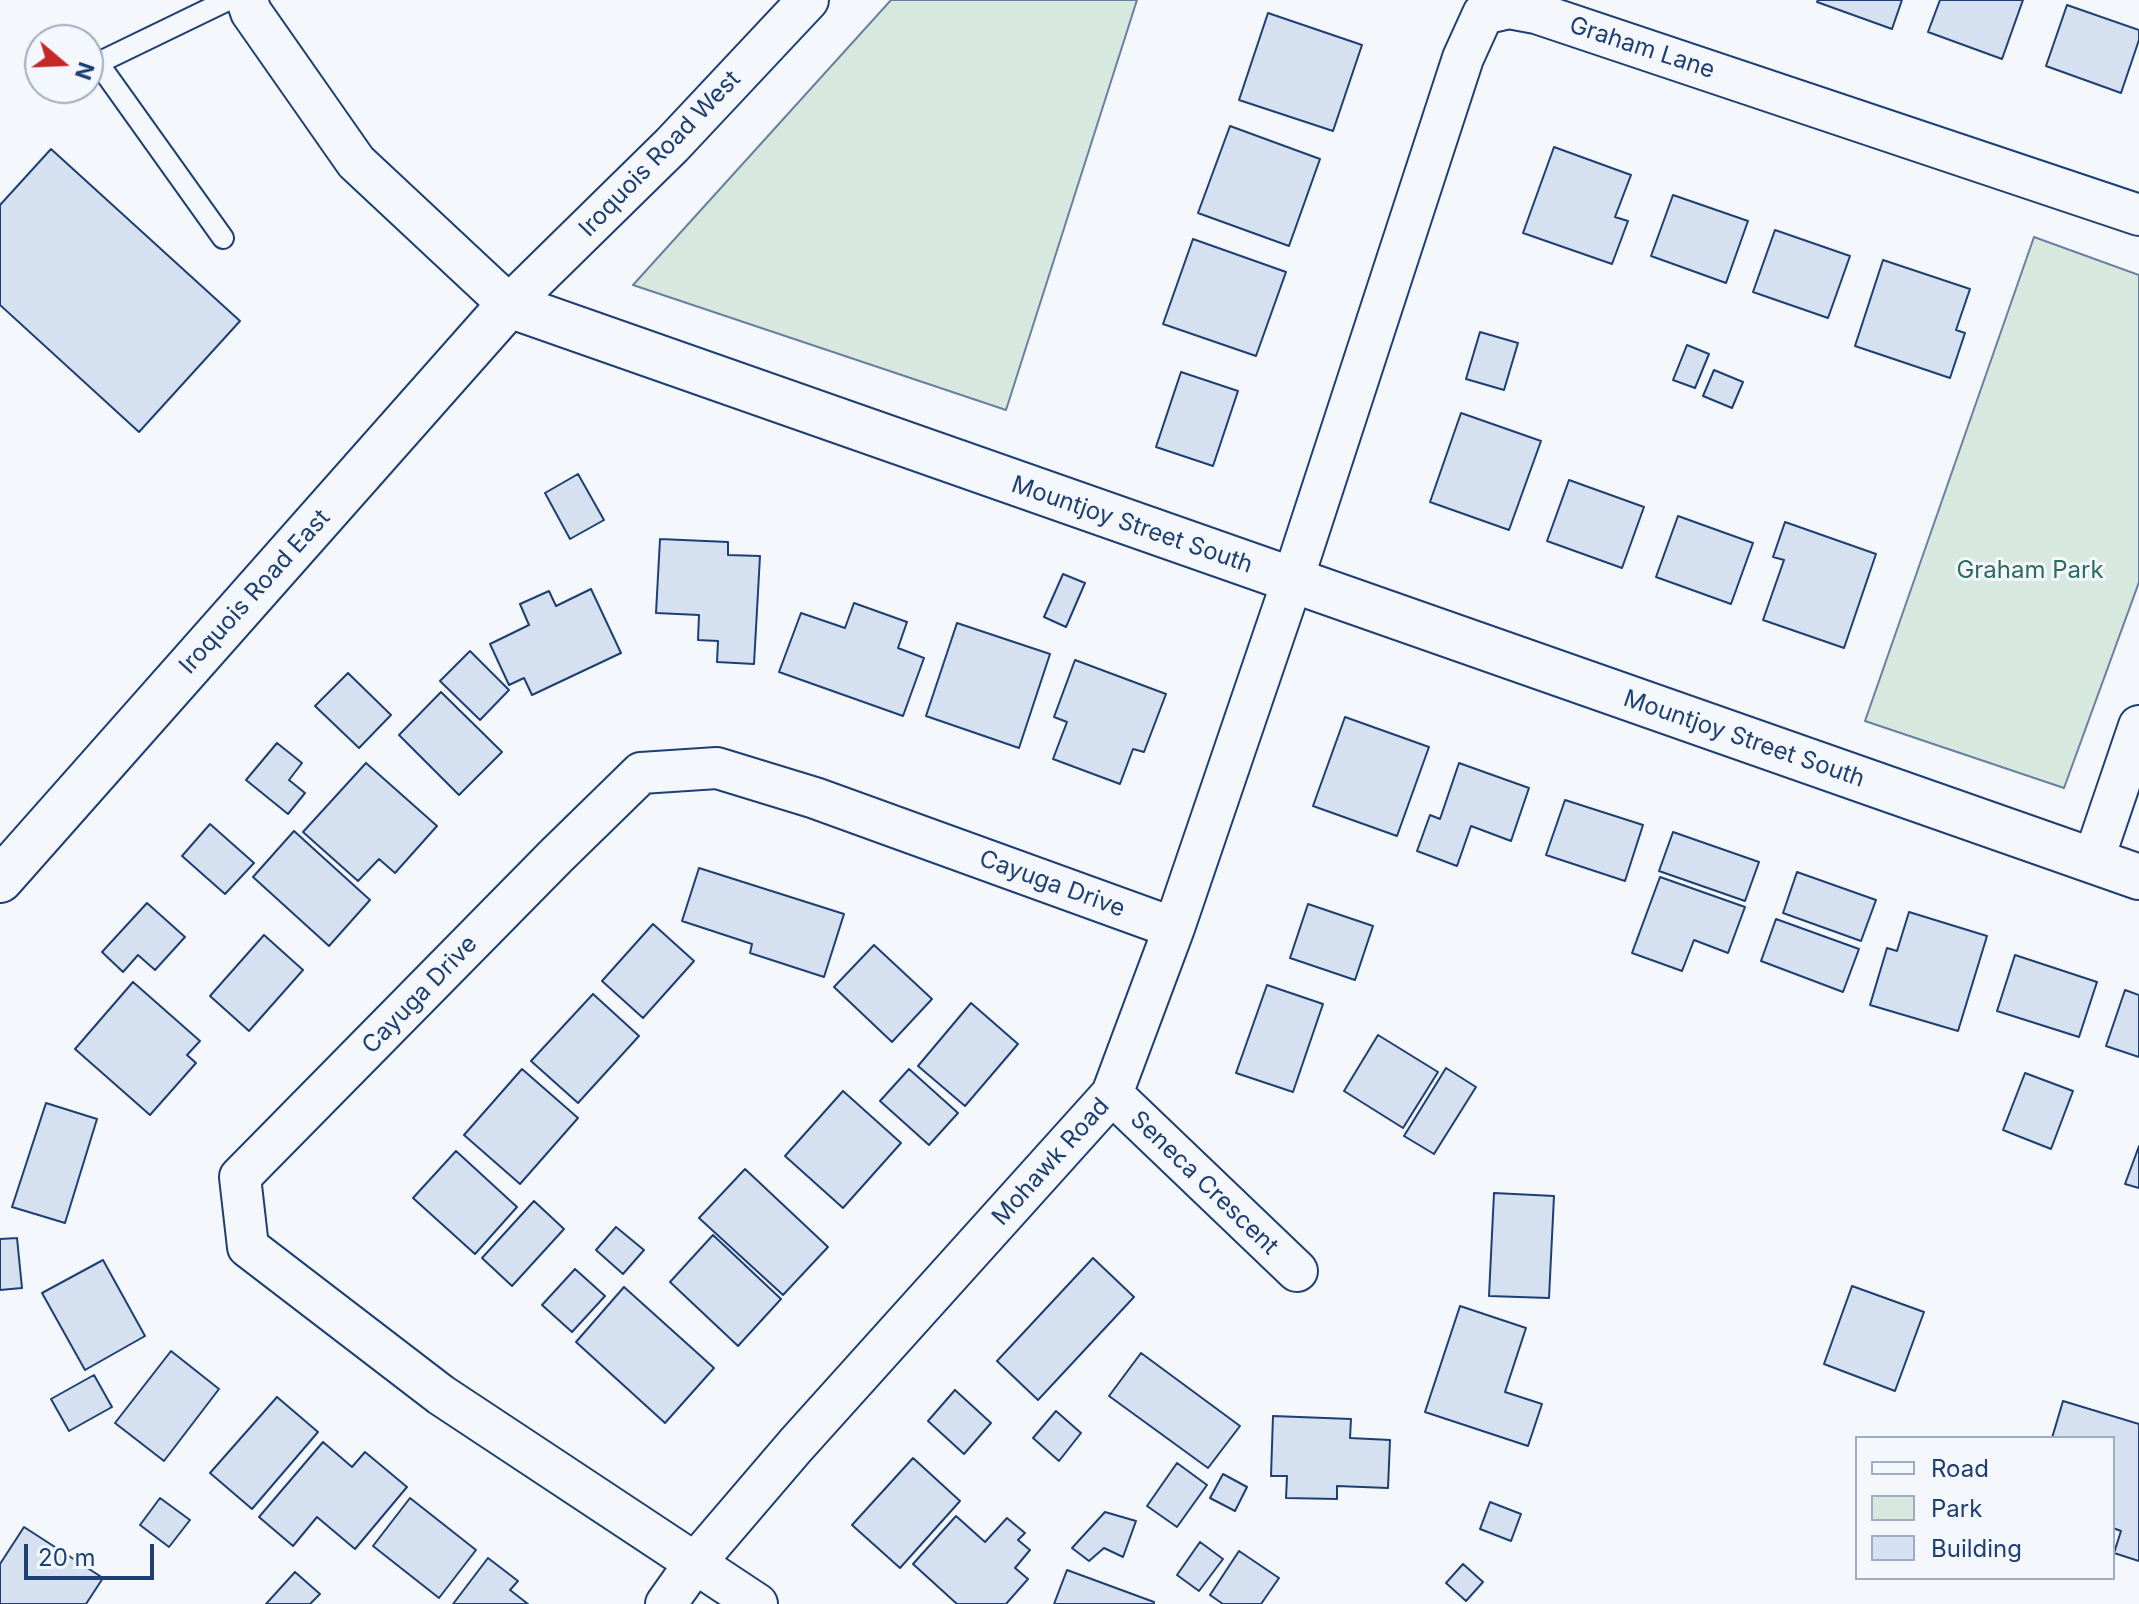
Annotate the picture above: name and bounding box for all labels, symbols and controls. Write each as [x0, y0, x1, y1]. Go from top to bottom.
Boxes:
street label: Graham Lane [1566, 11, 1718, 85]
north arrow [24, 24, 104, 104]
text: N [70, 59, 100, 83]
street label: Iroquois Road West [573, 65, 747, 243]
street label: Mountjoy Street South [1008, 470, 1256, 580]
street label: Iroquois Road East [174, 504, 336, 680]
park label: Graham Park [1956, 557, 2104, 585]
street label: Mountjoy Street South [1620, 684, 1868, 794]
street label: Cayuga Drive [975, 844, 1129, 924]
street label: Cayuga Drive [357, 930, 483, 1060]
street label: Mohawk Road [986, 1092, 1116, 1232]
street label: Seneca Crescent [1124, 1105, 1284, 1261]
legend [1855, 1436, 2115, 1580]
text: Road [1931, 1454, 1989, 1483]
text: Park [1931, 1494, 1982, 1523]
scale bar [28, 1528, 158, 1578]
text: Building [1931, 1534, 2022, 1563]
text: 20 m [38, 1543, 96, 1572]

